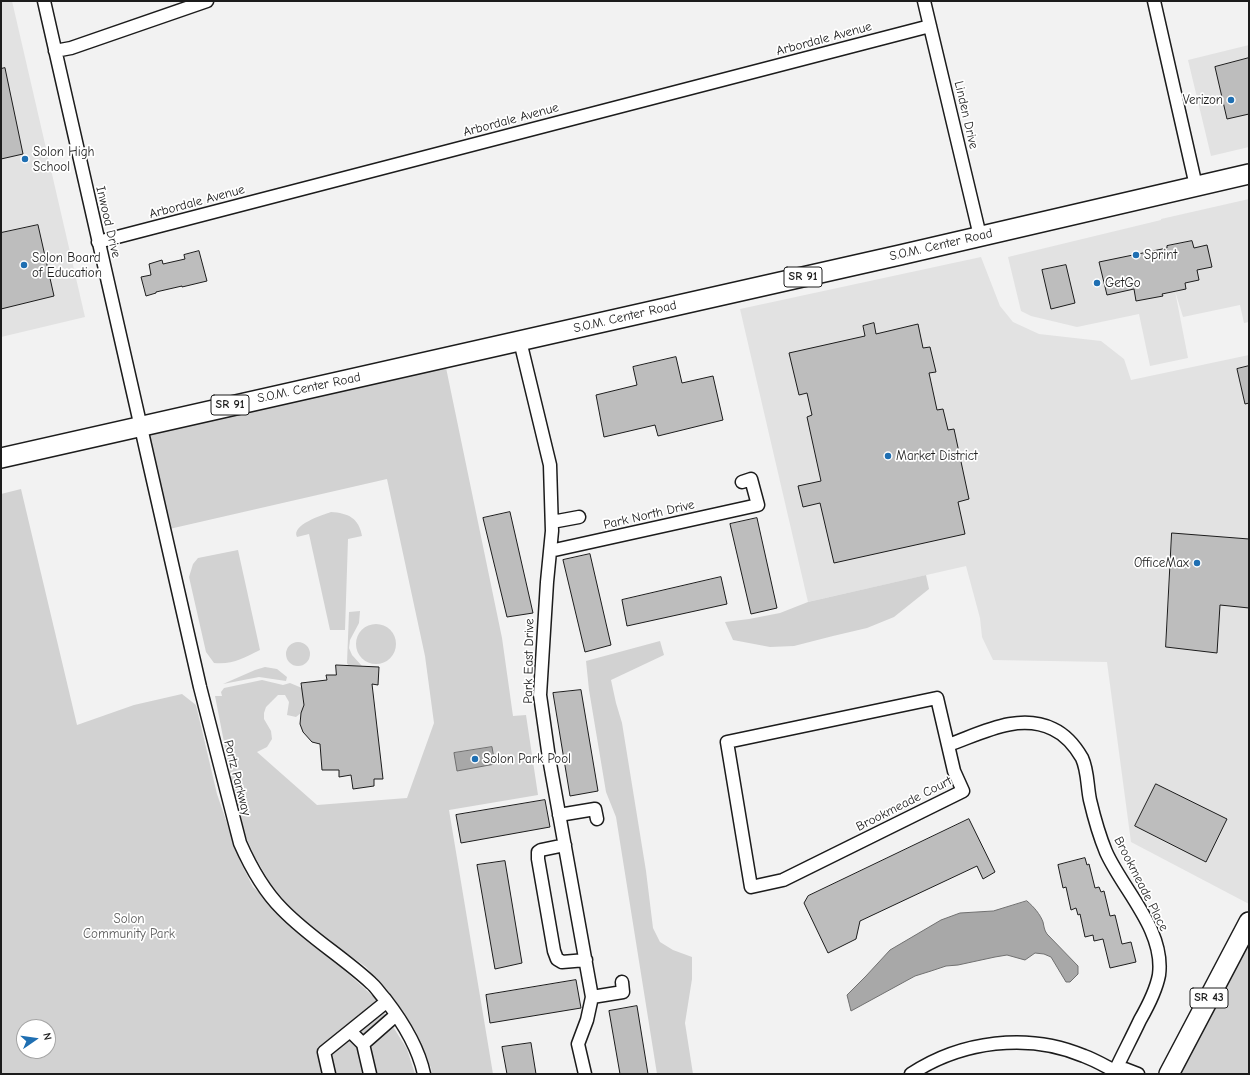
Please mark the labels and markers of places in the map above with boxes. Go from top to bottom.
place label: Verizon [1183,92,1223,108]
marker: Verizon [1226,95,1236,105]
place label: Solon High School [33,144,95,175]
marker: Solon High School [20,154,30,164]
place label: Sprint [1144,247,1177,263]
place label: Solon Board of Education [32,250,102,281]
marker: Sprint [1131,250,1141,260]
marker: Solon Board of Education [19,260,29,270]
place label: GetGo [1105,275,1141,291]
marker: GetGo [1092,278,1102,288]
place label: Market District [896,448,978,464]
marker: Market District [883,451,893,461]
place label: OfficeMax [1134,555,1189,571]
marker: OfficeMax [1192,558,1202,568]
place label: Solon Park Pool [483,751,571,767]
marker: Solon Park Pool [470,754,480,764]

